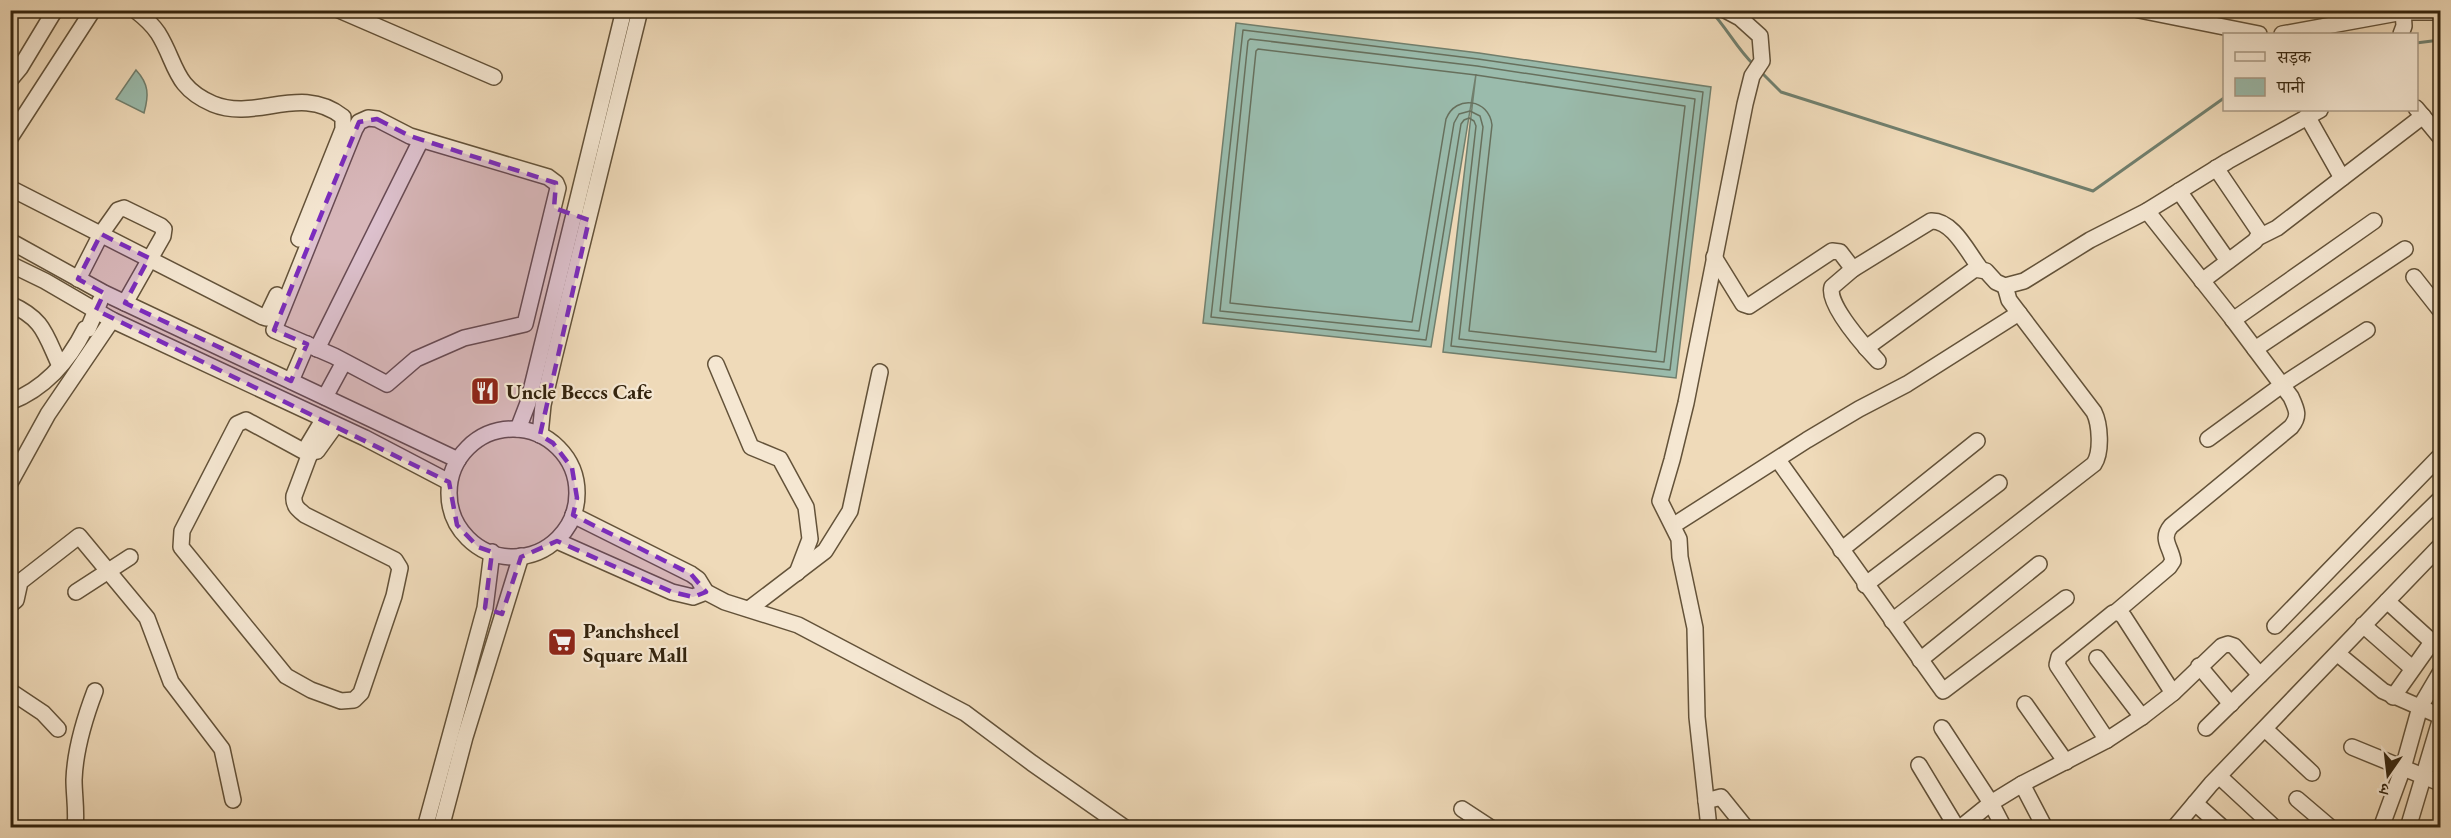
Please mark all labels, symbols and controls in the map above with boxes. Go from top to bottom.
legend [2223,33,2418,111]
text: सड़क [2276,45,2312,68]
text: पानी [2276,75,2306,98]
restaurant icon: Uncle Beccs Cafe [469,375,501,407]
place label: Uncle Beccs Cafe [506,378,653,405]
place label: Panchsheel Square Mall [583,617,688,668]
supermarket icon: Panchsheel Square Mall [546,626,578,658]
north arrow [2358,745,2418,805]
text: उ [2376,777,2392,800]

